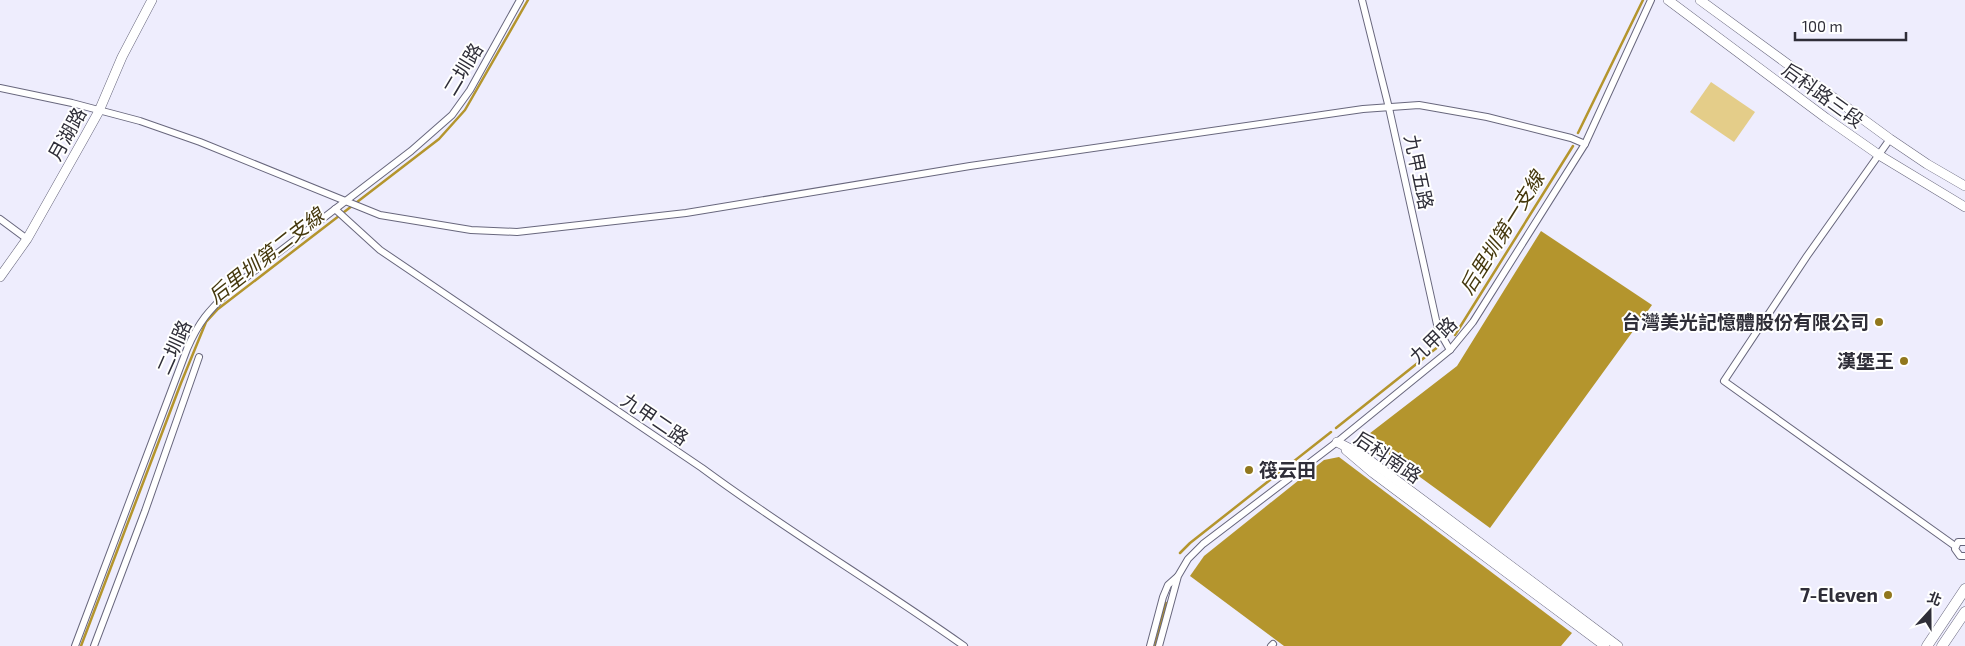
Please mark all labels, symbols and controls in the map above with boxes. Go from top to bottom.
scale bar [1795,10,1906,42]
text: 100 m [1802,17,1843,35]
street label: 二圳路 [438,38,487,99]
street label: 后科路三段 [1778,57,1868,132]
street label: 月湖路 [43,103,90,164]
street label: 九甲五路 [1400,132,1439,211]
water label: 后里圳第一支線 [1454,165,1549,298]
water label: 后里圳第二支線 [203,201,330,308]
place label: 台灣美光記憶體股份有限公司 [1622,310,1869,333]
street label: 九甲路 [1404,312,1461,368]
street label: 二圳路 [151,316,196,378]
marker: 台灣美光記憶體股份有限公司 [1873,316,1885,328]
place label: 漢堡王 [1837,349,1894,372]
marker: 漢堡王 [1898,355,1910,367]
street label: 九甲二路 [617,388,693,449]
street label: 后科南路 [1350,426,1426,487]
place label: 筏云田 [1259,458,1316,481]
marker: 筏云田 [1243,464,1255,476]
place label: 7-Eleven [1800,583,1878,606]
north arrow [1905,586,1955,636]
text: 北 [1925,588,1944,609]
marker: 7-Eleven [1882,589,1894,601]

